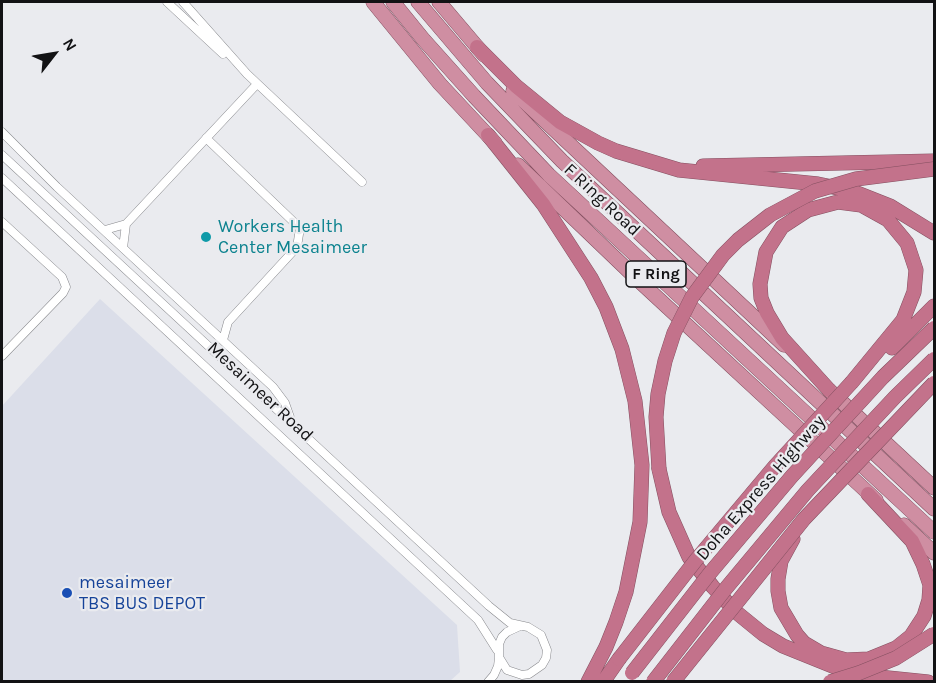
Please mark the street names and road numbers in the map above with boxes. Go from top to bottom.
street label: F Ring Road [559,159,645,241]
road number: F Ring [626,261,686,287]
street label: Mesaimeer Road [203,337,317,447]
street label: Doha Express Highway [692,411,830,565]

